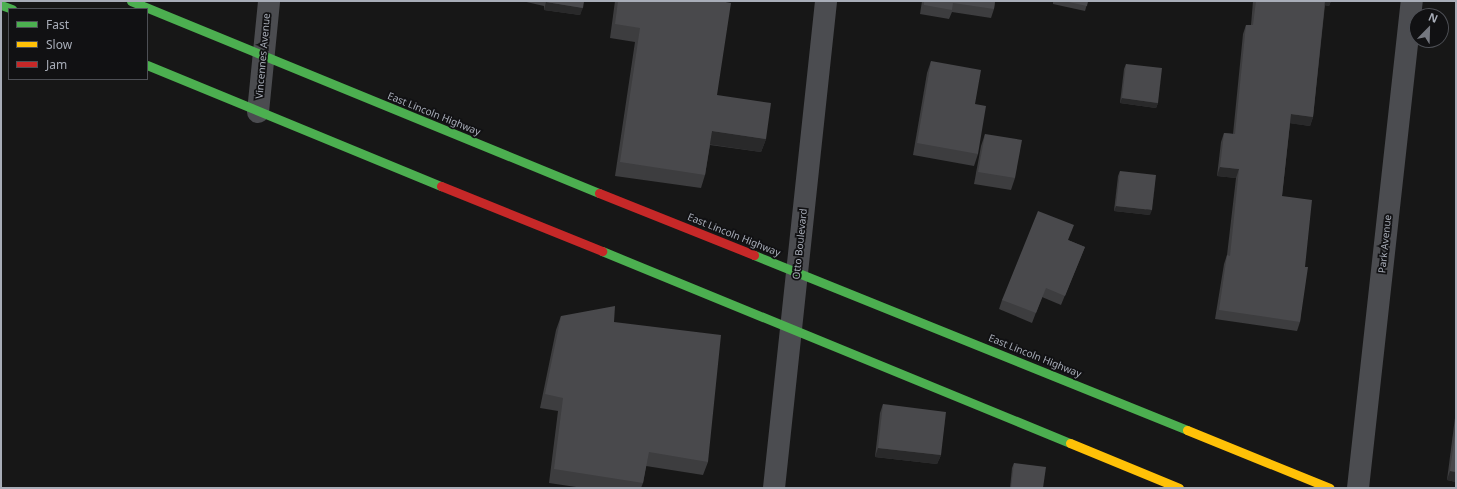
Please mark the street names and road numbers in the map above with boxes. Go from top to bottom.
street label: Vincennes Avenue [253,13,273,99]
street label: East Lincoln Highway [386,90,482,138]
street label: Otto Boulevard [790,208,810,280]
street label: East Lincoln Highway [686,211,782,259]
street label: Park Avenue [1376,214,1394,274]
street label: East Lincoln Highway [987,332,1083,380]

